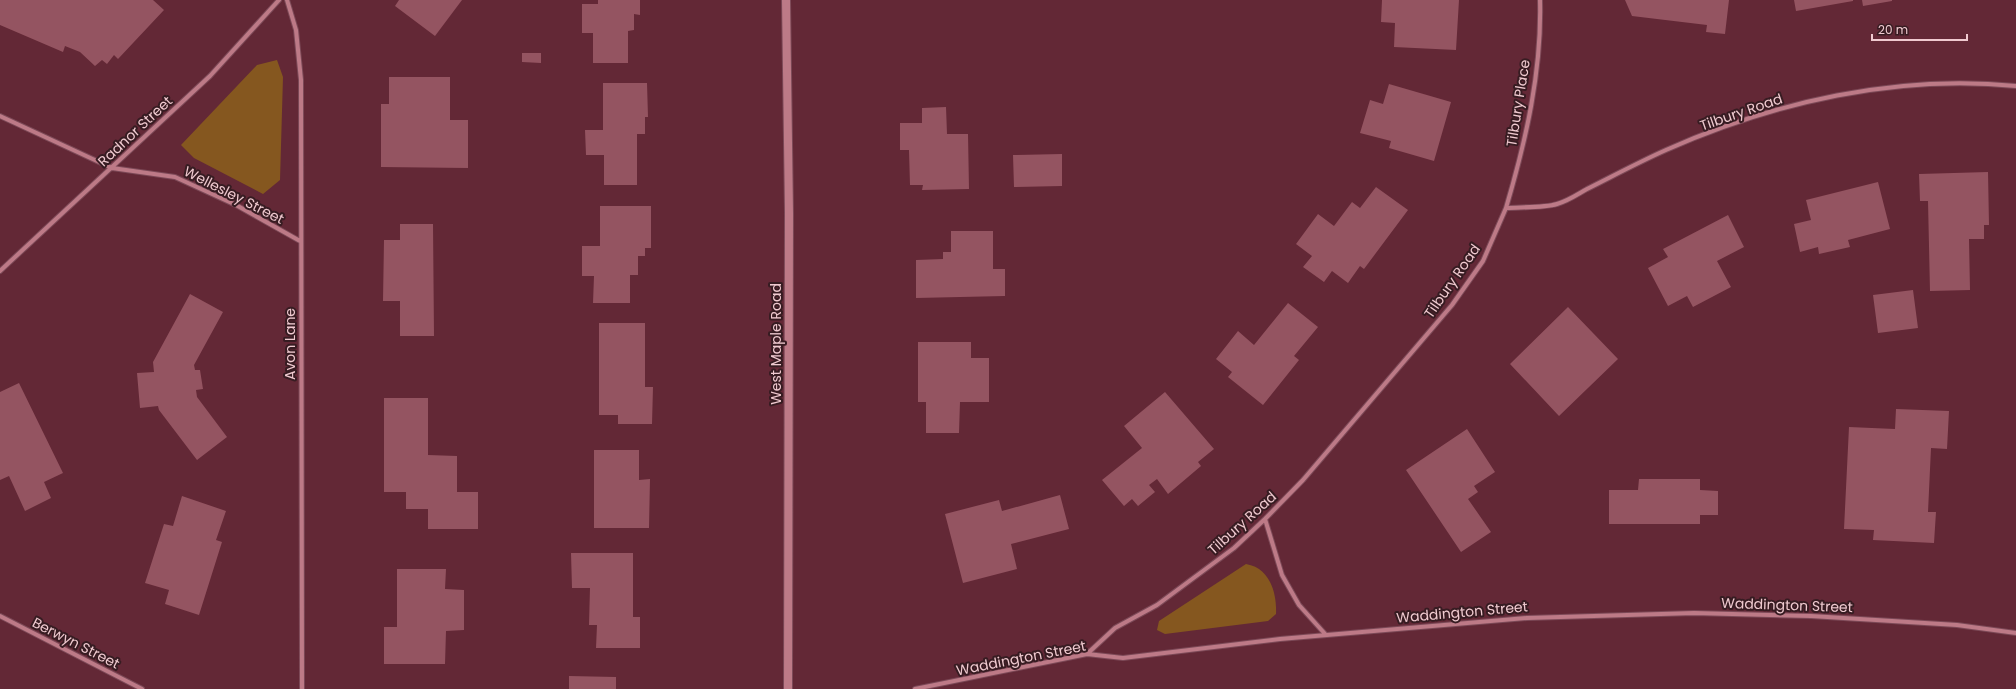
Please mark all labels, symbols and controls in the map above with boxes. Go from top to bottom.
scale bar [1872,16,1967,42]
text: 20 m [1878,21,1908,38]
street label: Tilbury Place [1501,58,1535,148]
street label: Tilbury Road [1697,89,1785,135]
street label: Radnor Street [93,91,177,171]
street label: Wellesley Street [180,161,288,229]
street label: Tilbury Road [1419,240,1485,322]
street label: West Maple Road [766,283,786,405]
street label: Avon Lane [280,308,300,380]
street label: Tilbury Road [1203,487,1281,559]
street label: Waddington Street [1721,593,1853,617]
street label: Waddington Street [1396,596,1528,628]
street label: Berwyn Street [29,612,123,674]
street label: Waddington Street [954,636,1088,680]

